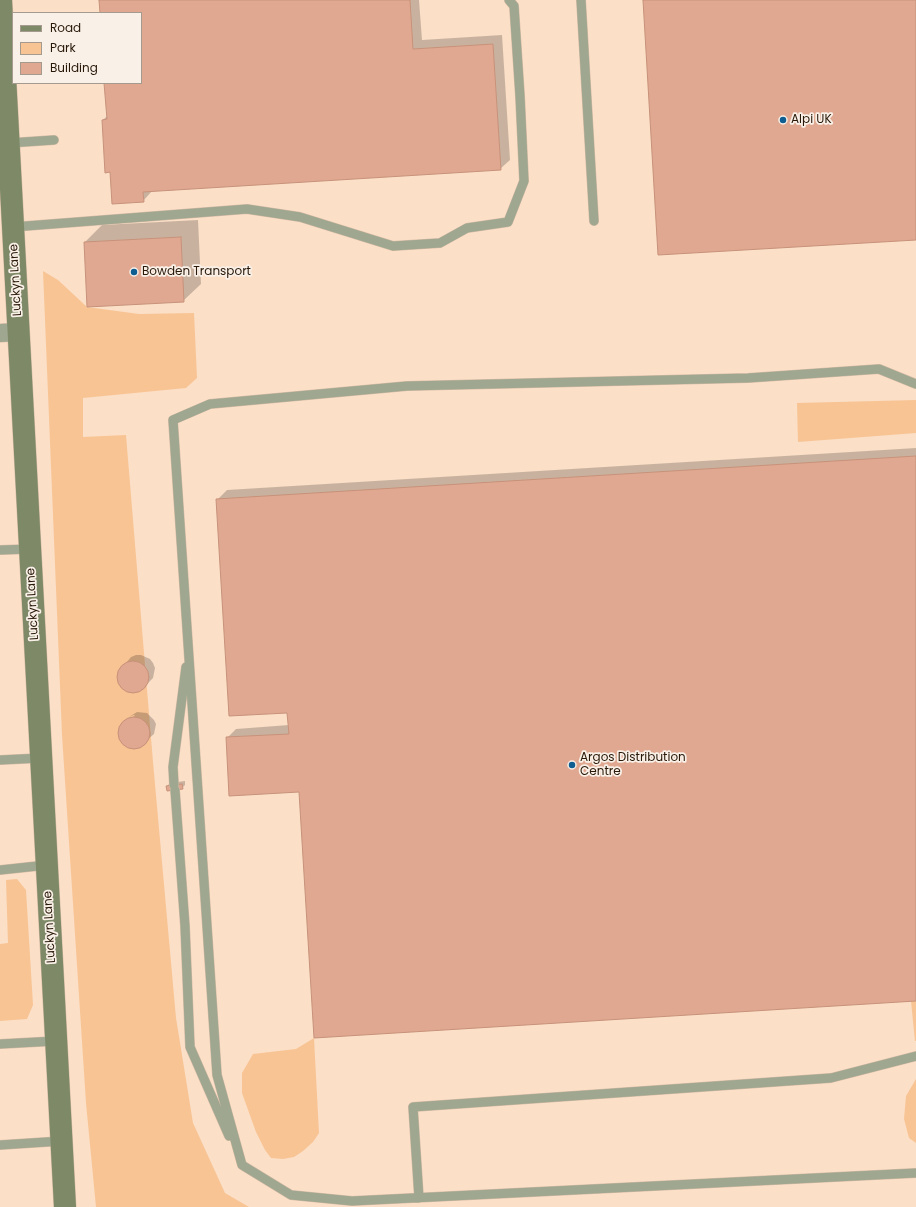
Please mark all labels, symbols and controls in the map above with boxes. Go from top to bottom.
legend [12,12,142,84]
text: Road [50,19,81,36]
text: Park [50,39,76,56]
text: Building [50,59,98,76]
place label: Alpi UK [791,113,832,127]
marker: Alpi UK [778,115,788,125]
street label: Luckyn Lane [7,243,25,317]
place label: Bowden Transport [142,265,251,279]
marker: Bowden Transport [129,267,139,277]
street label: Luckyn Lane [24,567,42,641]
place label: Argos Distribution Centre [580,751,686,779]
marker: Argos Distribution Centre [567,760,577,770]
street label: Luckyn Lane [41,890,59,964]

